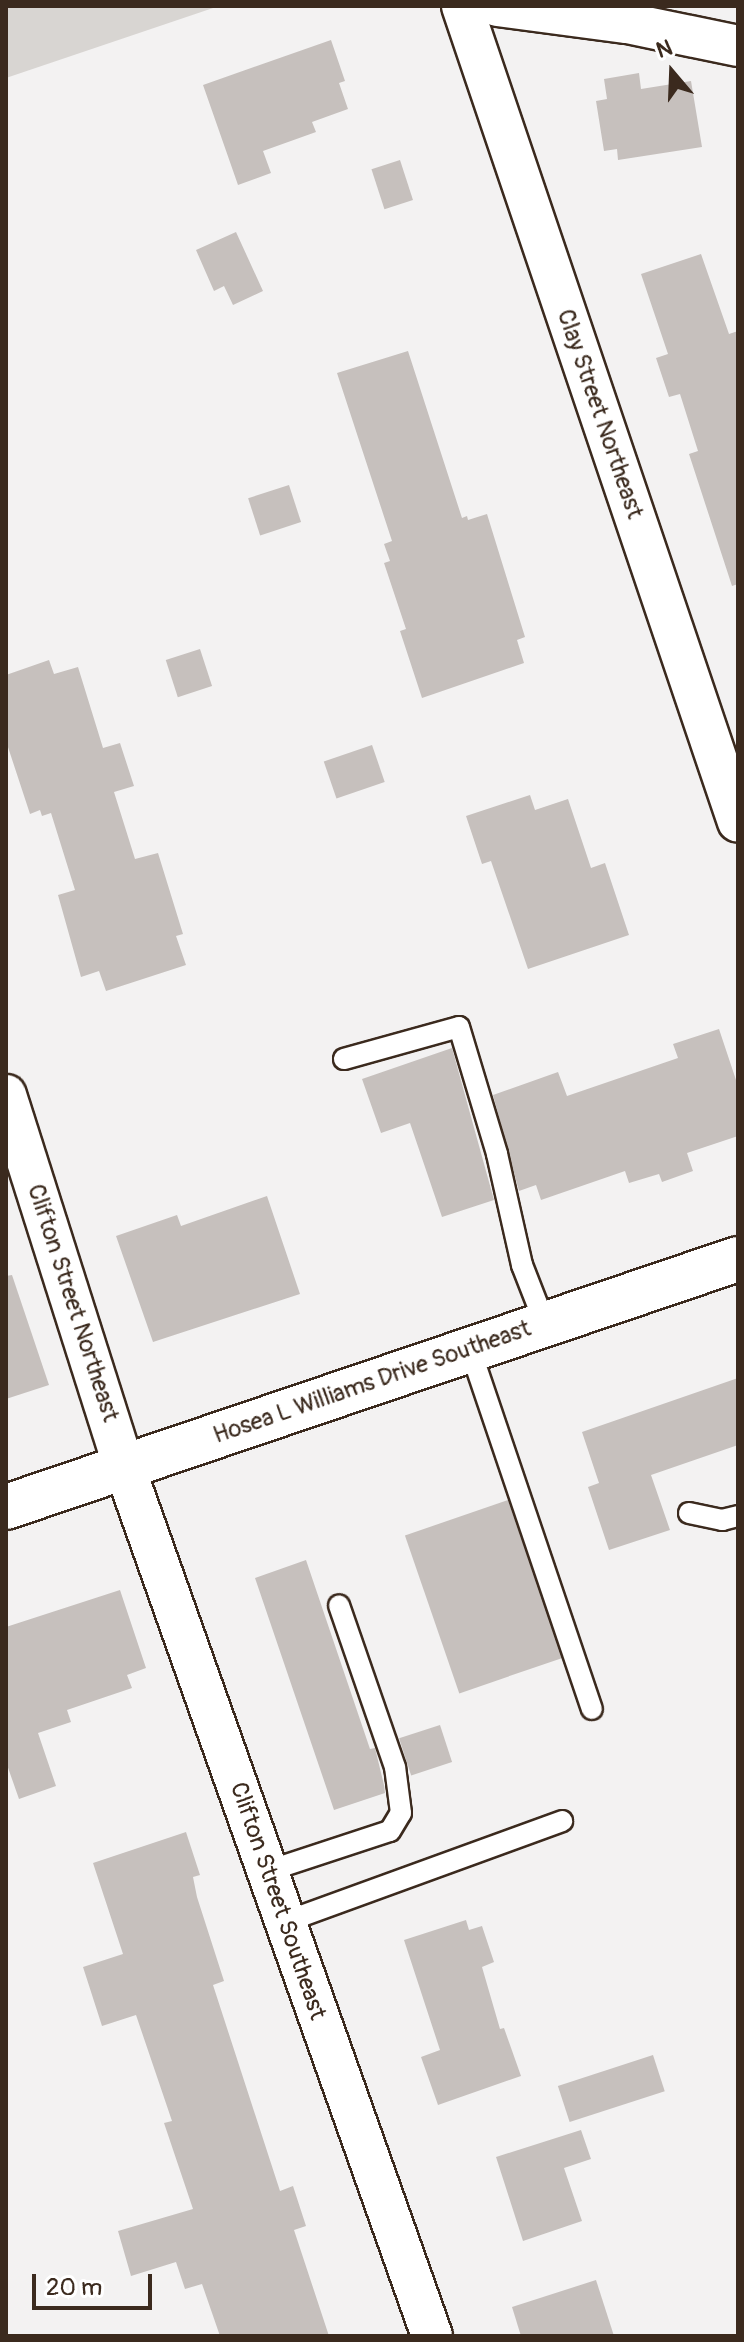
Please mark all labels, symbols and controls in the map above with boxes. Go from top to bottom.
north arrow [632,32,712,112]
text: N [653,34,676,65]
street label: Clay Street Northeast [551,306,649,522]
street label: Clifton Street Northeast [21,1181,125,1425]
street label: Hosea L Williams Drive Southeast [209,1314,535,1450]
street label: Clifton Street Southeast [224,1778,332,2024]
scale bar [36,2258,156,2308]
text: 20 m [46,2273,102,2302]

